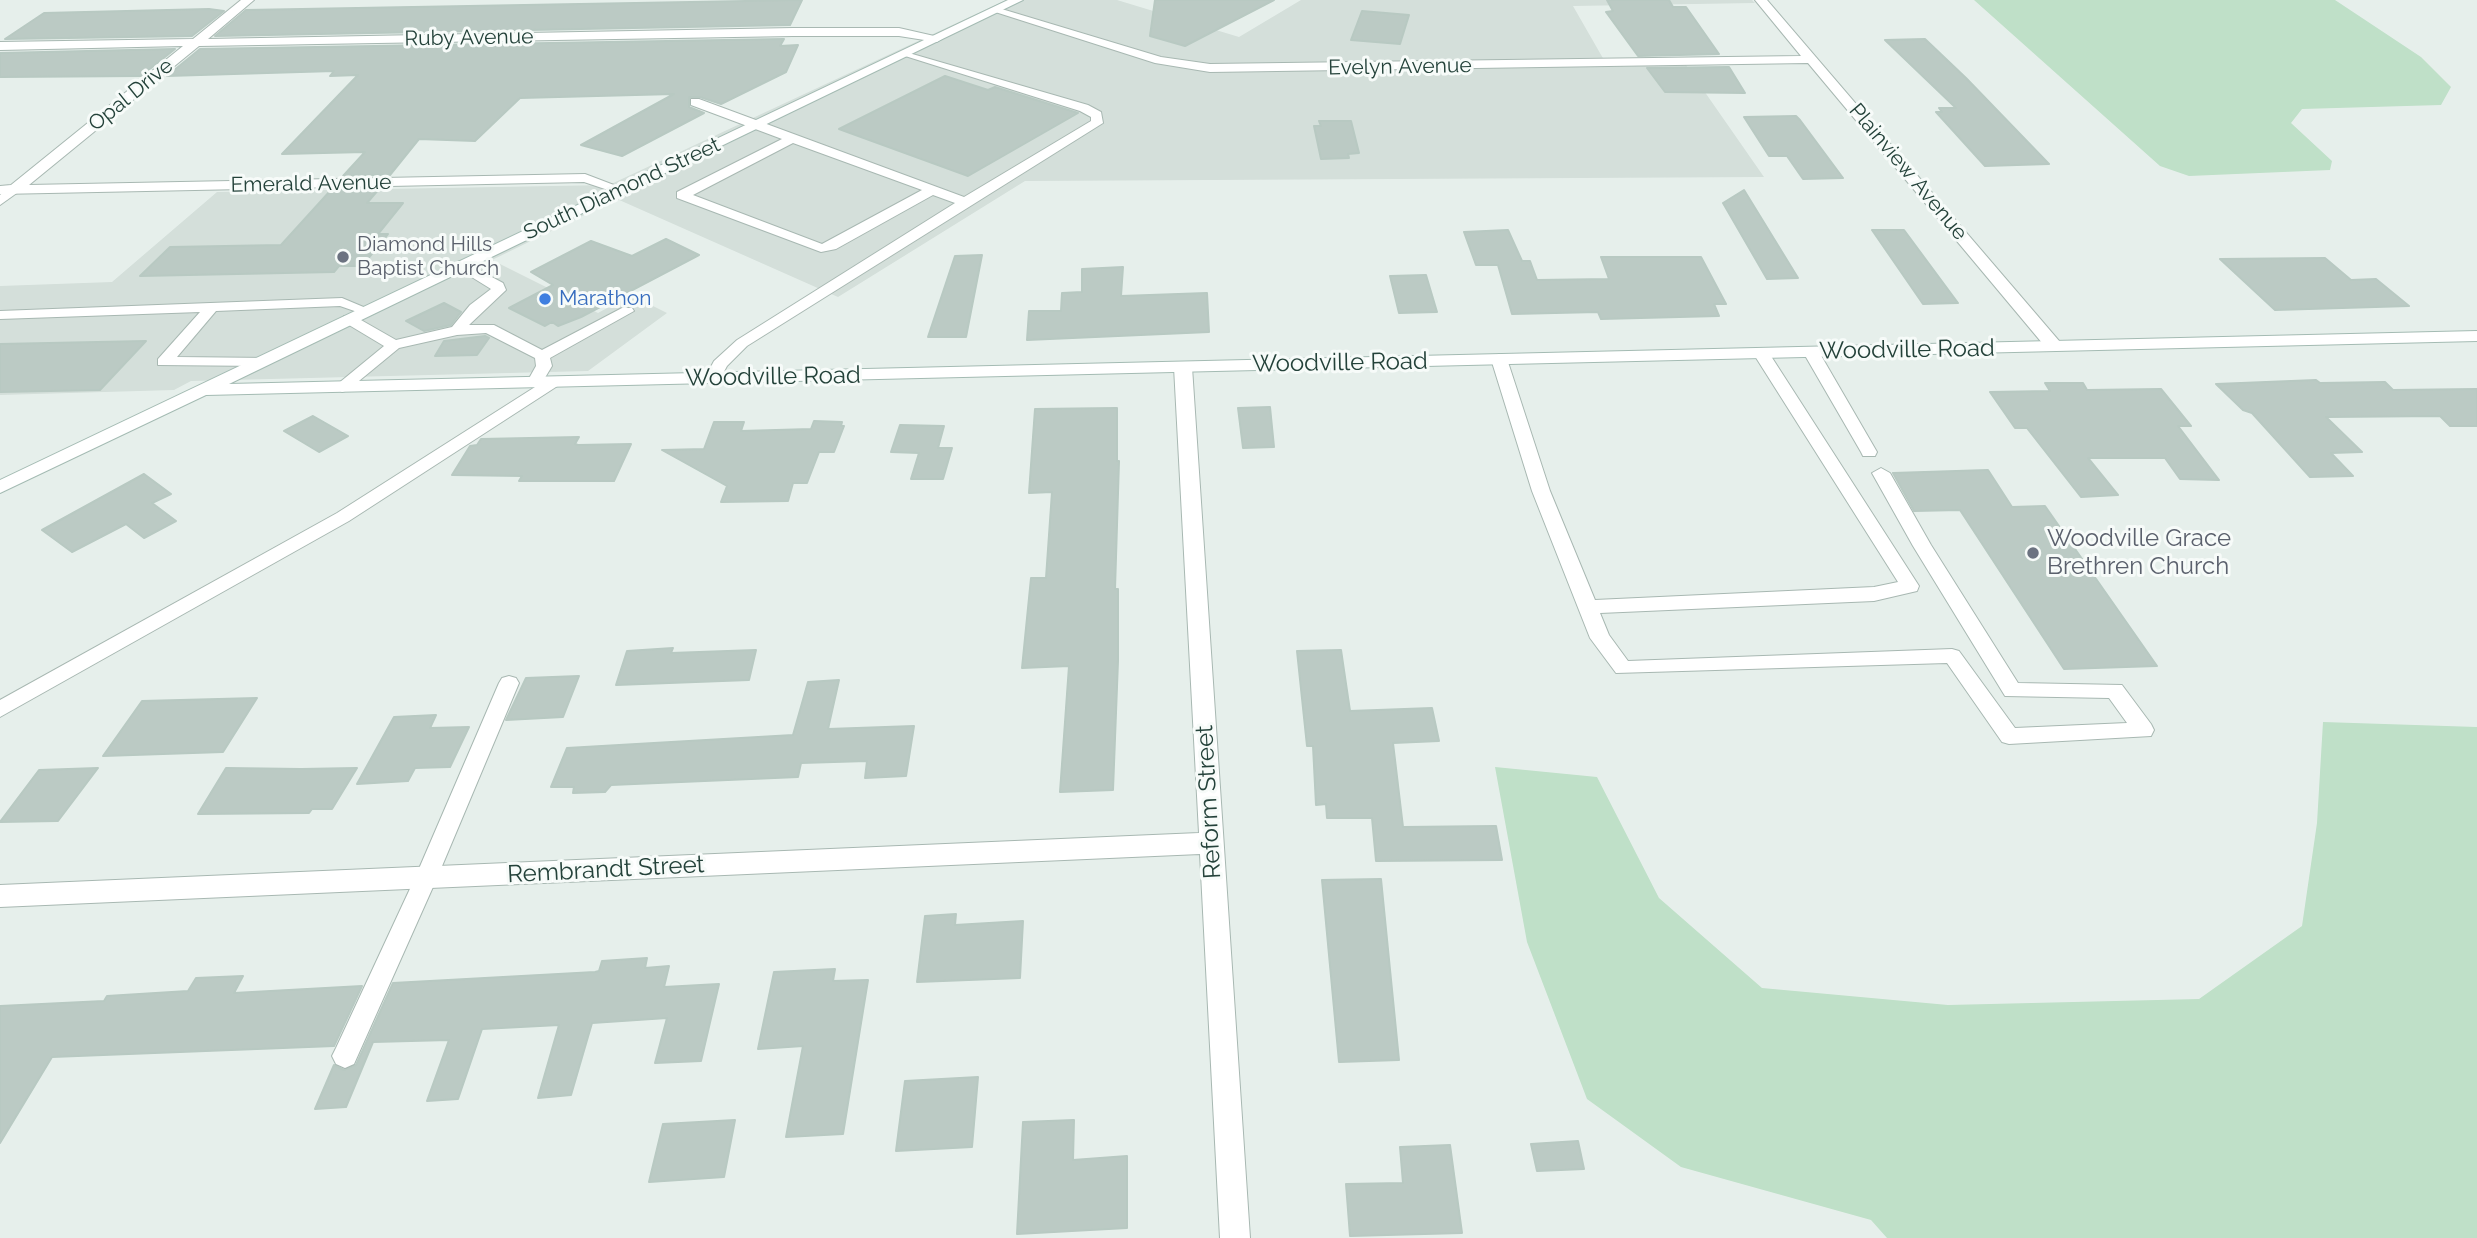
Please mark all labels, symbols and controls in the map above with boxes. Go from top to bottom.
street label: Ruby Avenue [404,24,534,52]
street label: Opal Drive [84,53,178,137]
street label: Evelyn Avenue [1328,53,1472,81]
street label: Plainview Avenue [1843,99,1973,245]
street label: South Diamond Street [520,132,724,246]
street label: Emerald Avenue [230,170,392,198]
place label: Diamond Hills Baptist Church [357,232,499,282]
marker: Diamond Hills Baptist Church [335,249,351,265]
place label: Marathon [559,286,651,312]
marker: Marathon [537,291,553,307]
street label: Woodville Road [1819,334,1995,366]
street label: Woodville Road [1252,347,1428,379]
street label: Woodville Road [685,361,861,393]
place label: Woodville Grace Brethren Church [2047,525,2231,581]
marker: Woodville Grace Brethren Church [2025,545,2041,561]
street label: Reform Street [1191,724,1227,880]
street label: Rembrandt Street [507,850,705,890]

